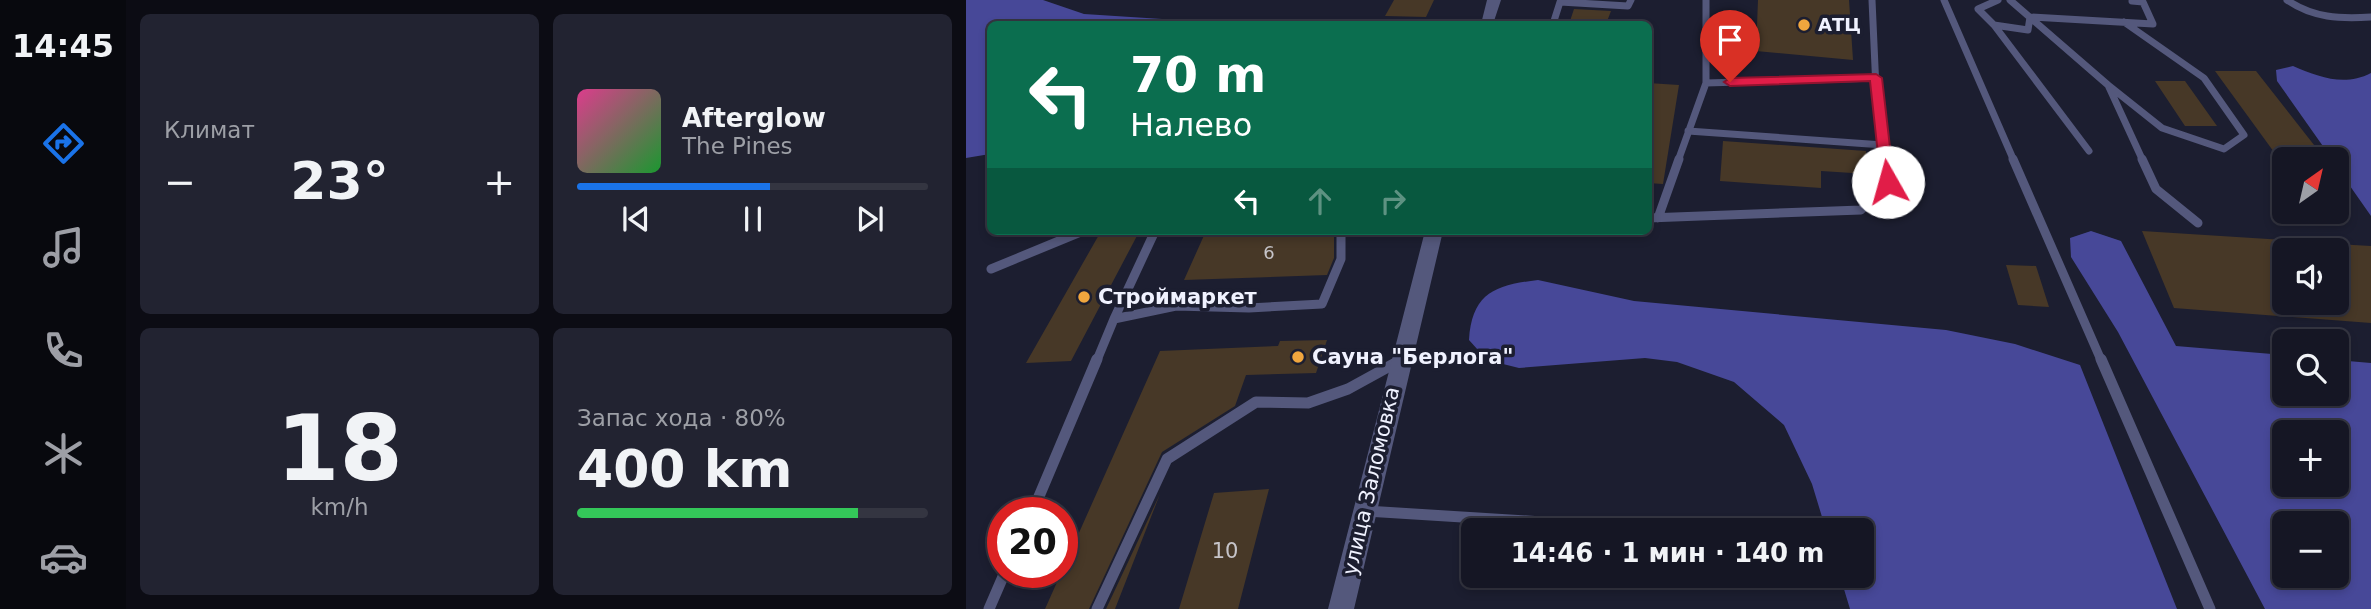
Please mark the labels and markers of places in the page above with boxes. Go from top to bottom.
pin [1700,10,1760,82]
place label: АТЦ [1818,14,1861,35]
marker: АТЦ [1796,17,1812,33]
place label: Строймаркет [1098,285,1258,309]
marker: Строймаркет [1076,289,1092,305]
place label: Сауна "Берлога" [1312,345,1513,369]
marker: Сауна "Берлога" [1290,349,1306,365]

